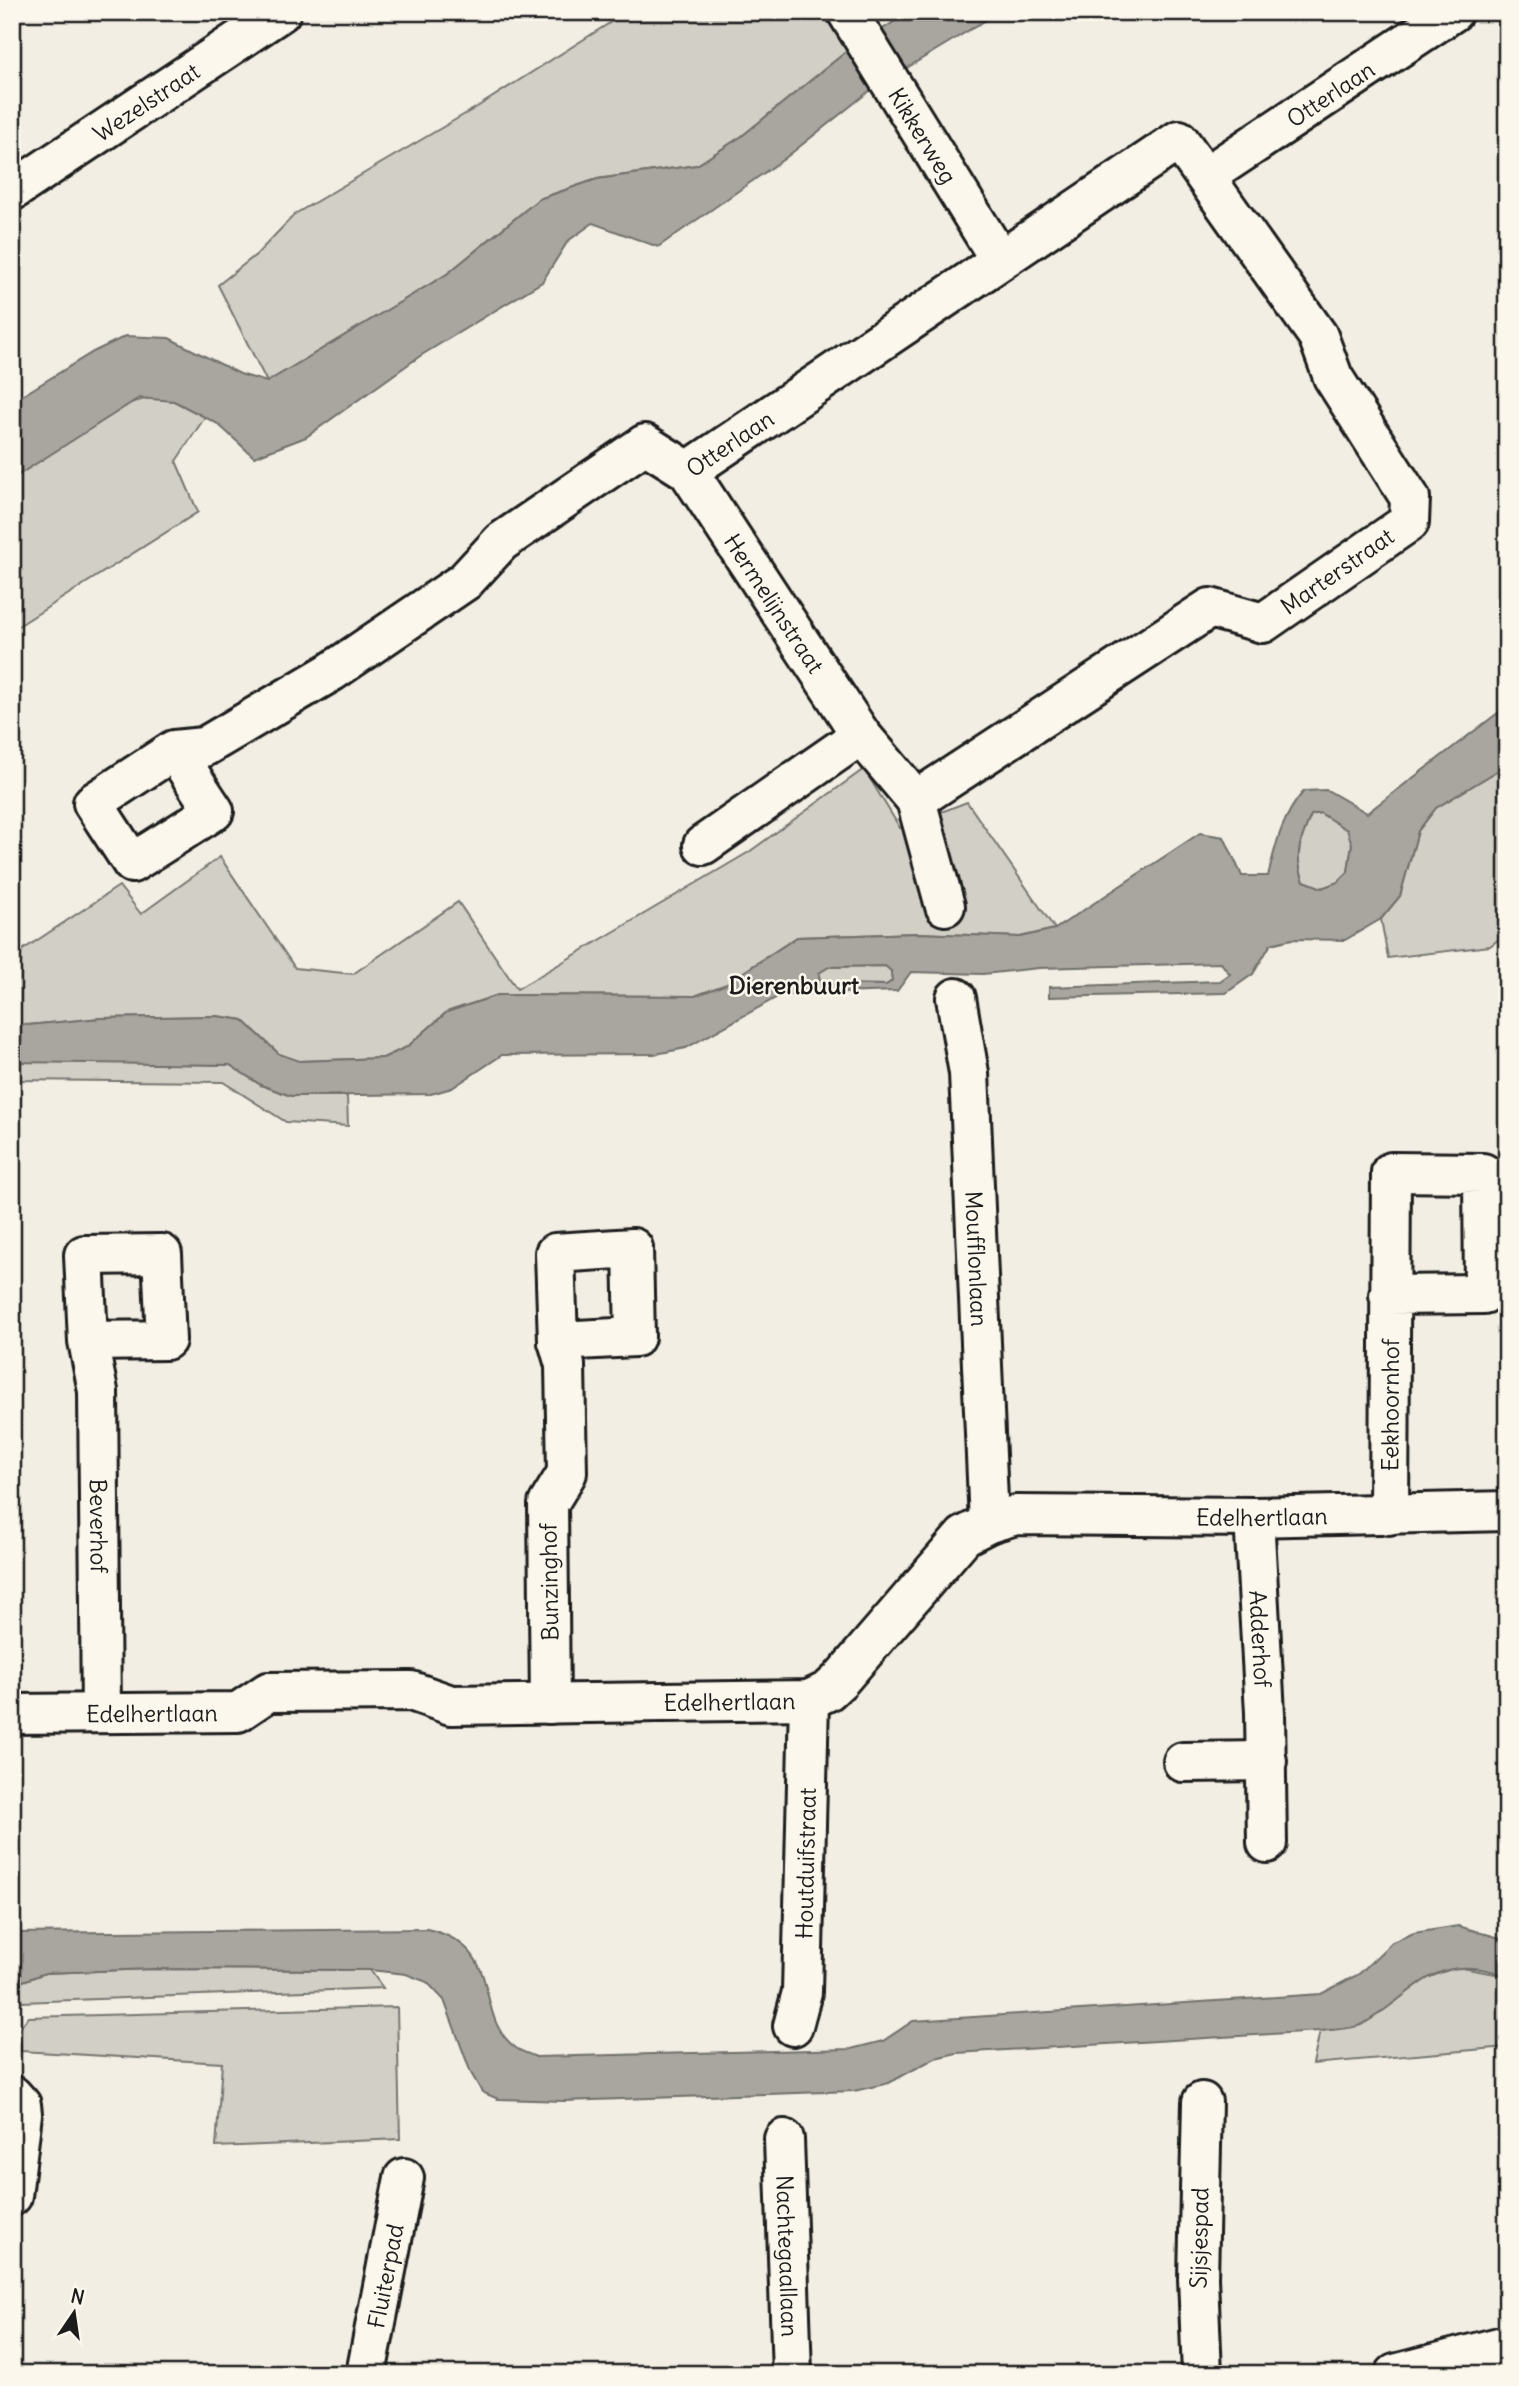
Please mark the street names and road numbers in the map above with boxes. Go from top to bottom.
street label: Otterlaan [1281,54,1380,133]
street label: Wezelstraat [87,56,205,148]
street label: Kikkerweg [882,82,964,189]
street label: Otterlaan [680,403,779,483]
street label: Marterstraat [1275,521,1399,621]
street label: Hermelijnstraat [718,528,831,679]
street label: Moufflonlaan [960,1190,995,1327]
street label: Eekhoornhof [1375,1338,1405,1471]
street label: Beverhof [84,1479,114,1573]
street label: Edelhertlaan [1196,1501,1328,1532]
street label: Bunzinghof [533,1522,565,1641]
street label: Adderhof [1244,1590,1278,1689]
street label: Edelhertlaan [663,1686,796,1717]
street label: Edelhertlaan [86,1698,218,1728]
street label: Houtduifstraat [789,1787,821,1939]
street label: Nachtegaallaan [771,2174,805,2338]
street label: Sijsjespad [1184,2187,1214,2289]
street label: Fluiterpad [361,2221,409,2331]

